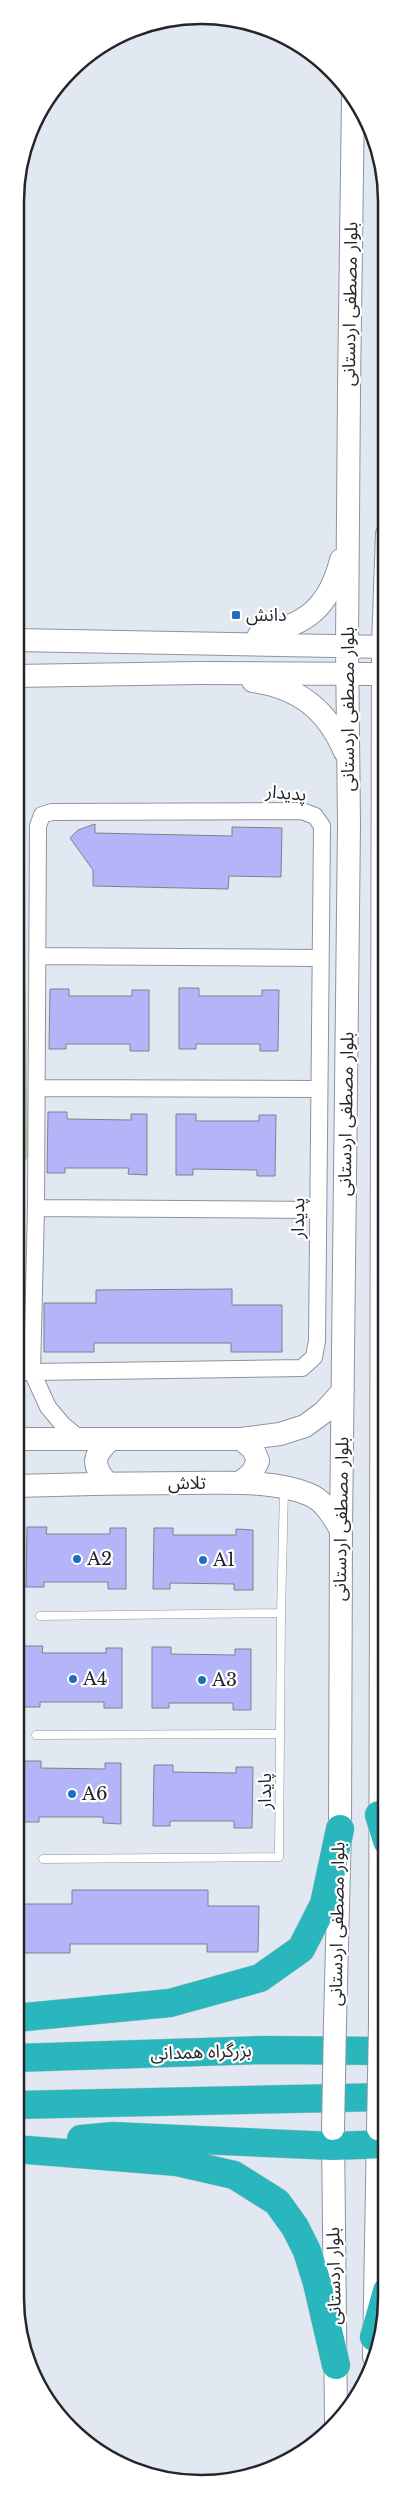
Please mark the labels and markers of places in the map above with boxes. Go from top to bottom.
place label: دانش [246,604,287,626]
marker: دانش [230,609,242,621]
place label: A2 [86,1548,112,1570]
place label: A1 [212,1549,235,1571]
marker: A2 [71,1553,83,1565]
marker: A1 [197,1554,209,1566]
place label: A4 [82,1668,107,1690]
place label: A3 [211,1669,237,1691]
marker: A4 [67,1673,79,1685]
marker: A3 [196,1674,208,1686]
place label: A6 [81,1783,107,1805]
marker: A6 [66,1788,78,1800]

